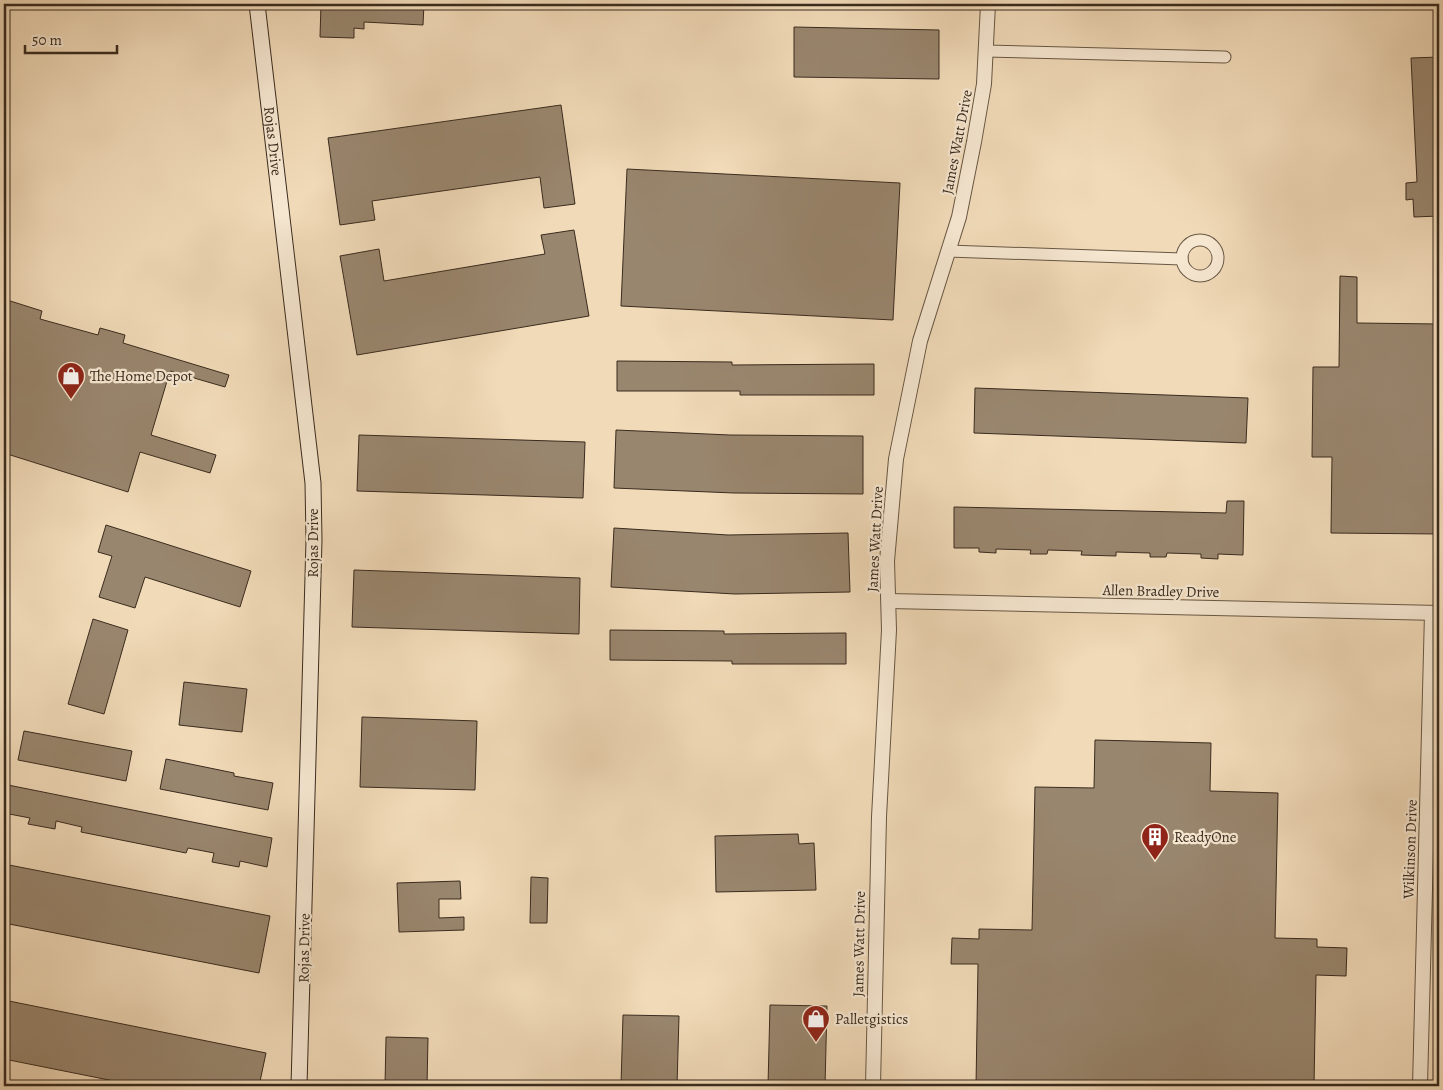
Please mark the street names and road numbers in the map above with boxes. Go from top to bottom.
street label: James Watt Drive [937,88,977,196]
street label: Rojas Drive [259,105,287,177]
street label: James Watt Drive [862,485,888,592]
street label: Rojas Drive [303,508,323,578]
street label: Allen Bradley Drive [1101,580,1220,602]
street label: Wilkinson Drive [1398,799,1422,900]
street label: James Watt Drive [848,891,870,997]
street label: Rojas Drive [293,913,315,983]

